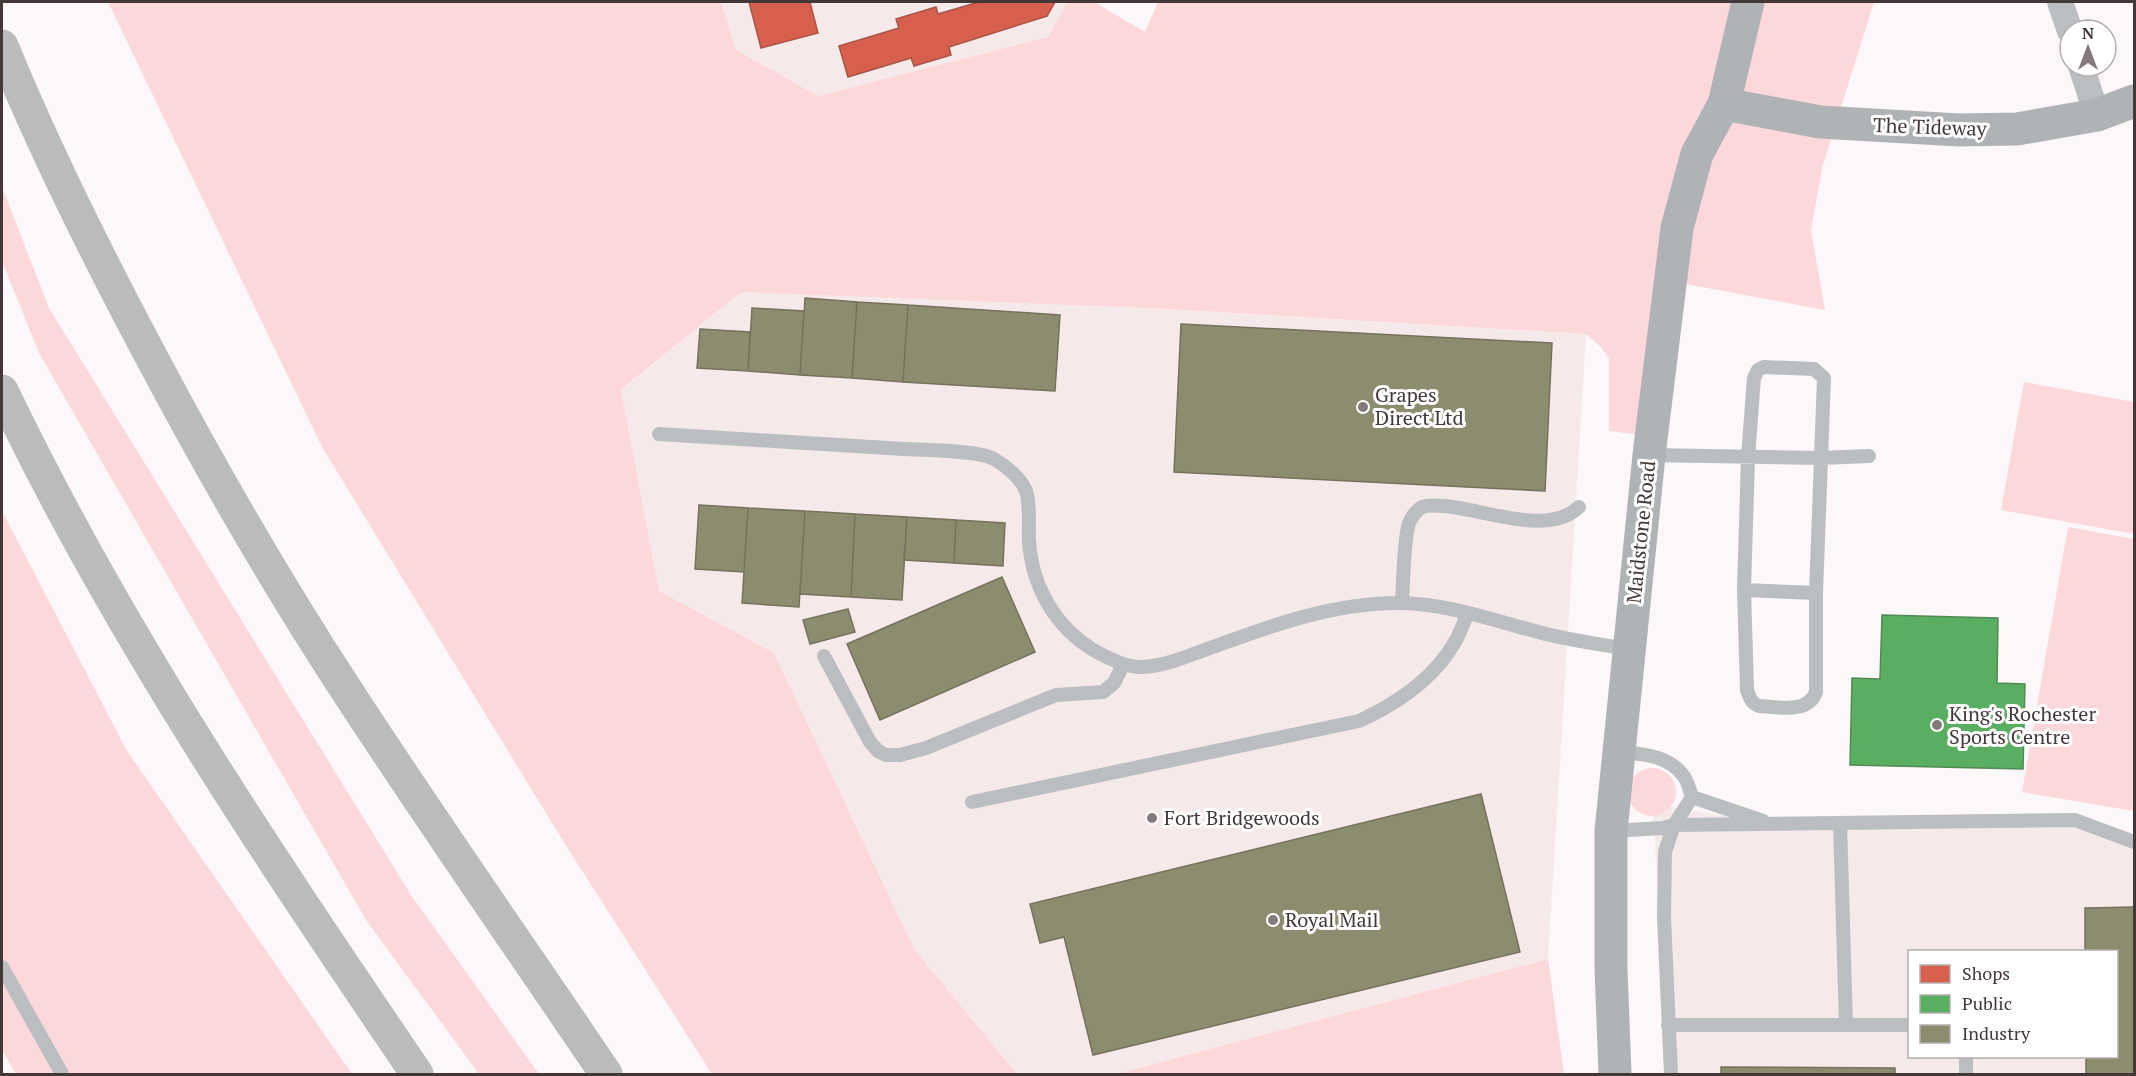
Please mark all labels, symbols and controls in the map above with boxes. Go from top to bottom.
north arrow [2058,18,2118,78]
text: N [2082,22,2094,44]
street label: The Tideway [1873,111,1988,142]
place label: Grapes Direct Ltd [1375,381,1464,431]
marker: Grapes Direct Ltd [1356,400,1370,414]
street label: Maidstone Road [1620,459,1661,605]
place label: King's Rochester Sports Centre [1949,700,2096,750]
marker: King's Rochester Sports Centre [1930,718,1944,732]
place label: Fort Bridgewoods [1164,804,1320,831]
marker: Fort Bridgewoods [1145,811,1159,825]
place label: Royal Mail [1285,906,1379,933]
marker: Royal Mail [1266,913,1280,927]
legend [1908,950,2118,1058]
text: Shops [1962,961,2010,985]
text: Public [1962,991,2012,1015]
text: Industry [1962,1021,2031,1045]

